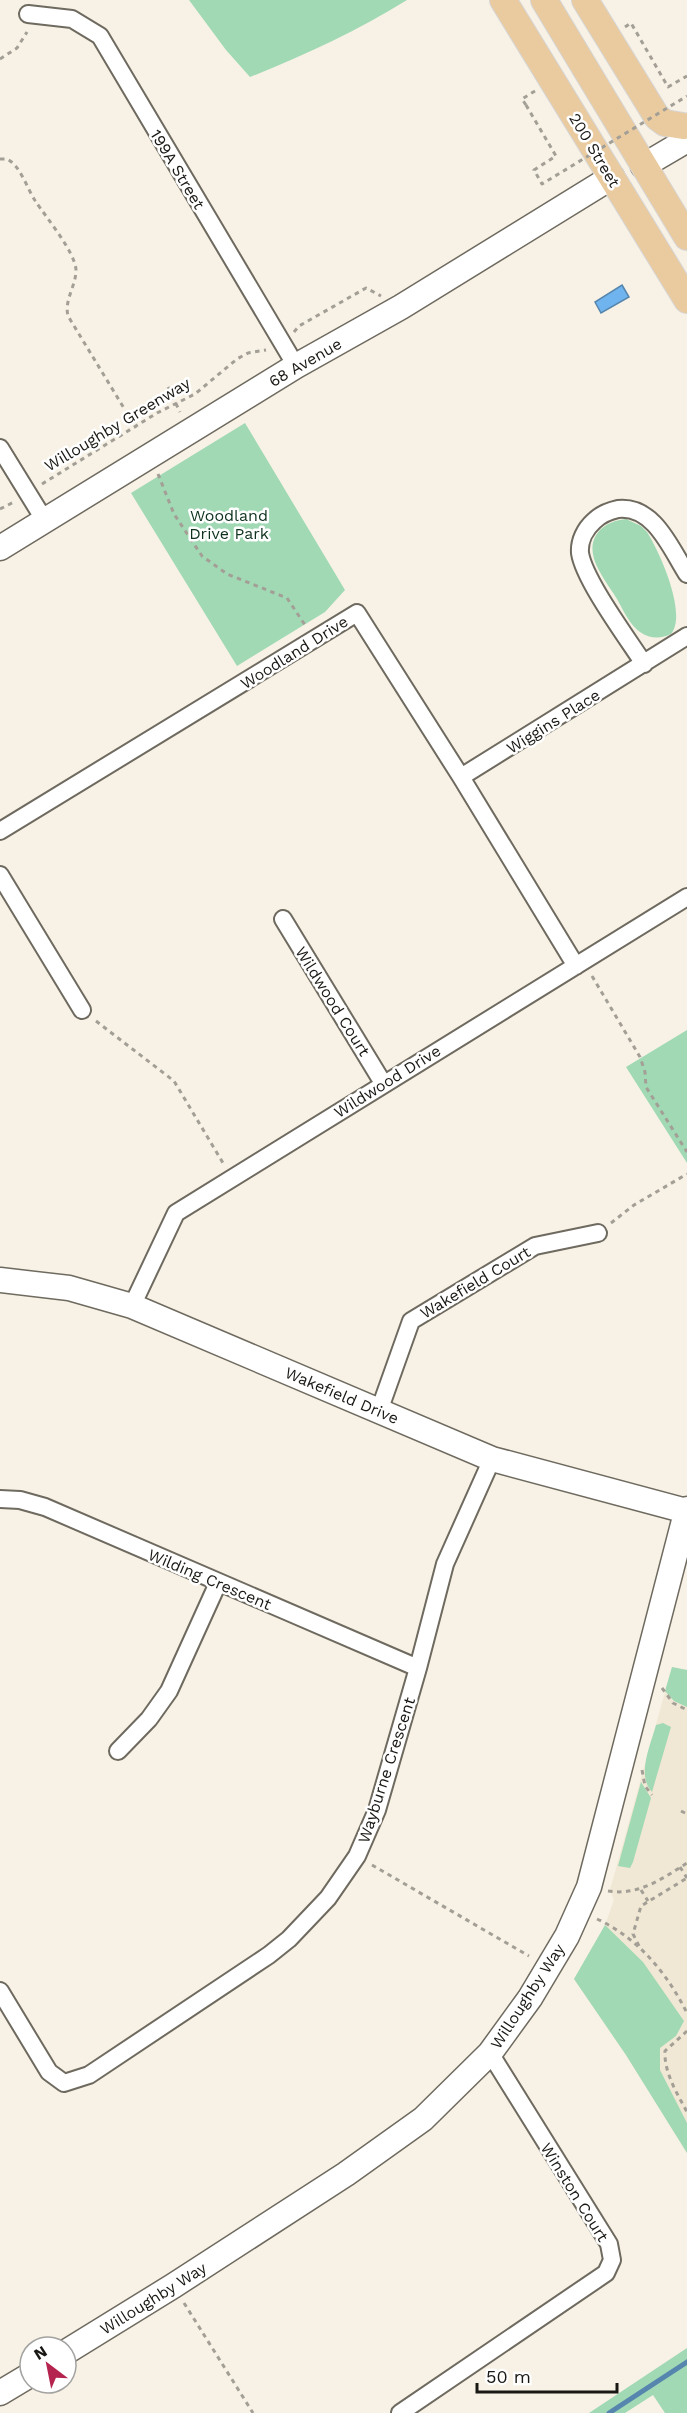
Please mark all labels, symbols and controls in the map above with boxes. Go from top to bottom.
street label: 200 Street [565,110,624,191]
street label: 199A Street [146,126,209,213]
street label: 68 Avenue [265,334,345,391]
street label: Willoughby Greenway [41,373,194,475]
park label: Woodland Drive Park [189,506,269,543]
street label: Woodland Drive [237,612,352,693]
street label: Wiggins Place [503,685,604,758]
street label: Wildwood Court [291,943,374,1060]
street label: Wildwood Drive [330,1041,444,1122]
street label: Wakefield Court [417,1242,534,1323]
street label: Wakefield Drive [282,1363,402,1428]
street label: Wilding Crescent [145,1545,275,1614]
street label: Wayburne Crescent [354,1695,419,1845]
street label: Willoughby Way [486,1939,569,2052]
street label: Winston Court [537,2139,613,2245]
street label: Willoughby Way [97,2258,210,2339]
north arrow [18,2335,78,2395]
text: N [30,2342,50,2364]
scale bar [477,2356,616,2394]
text: 50 m [486,2366,531,2387]

